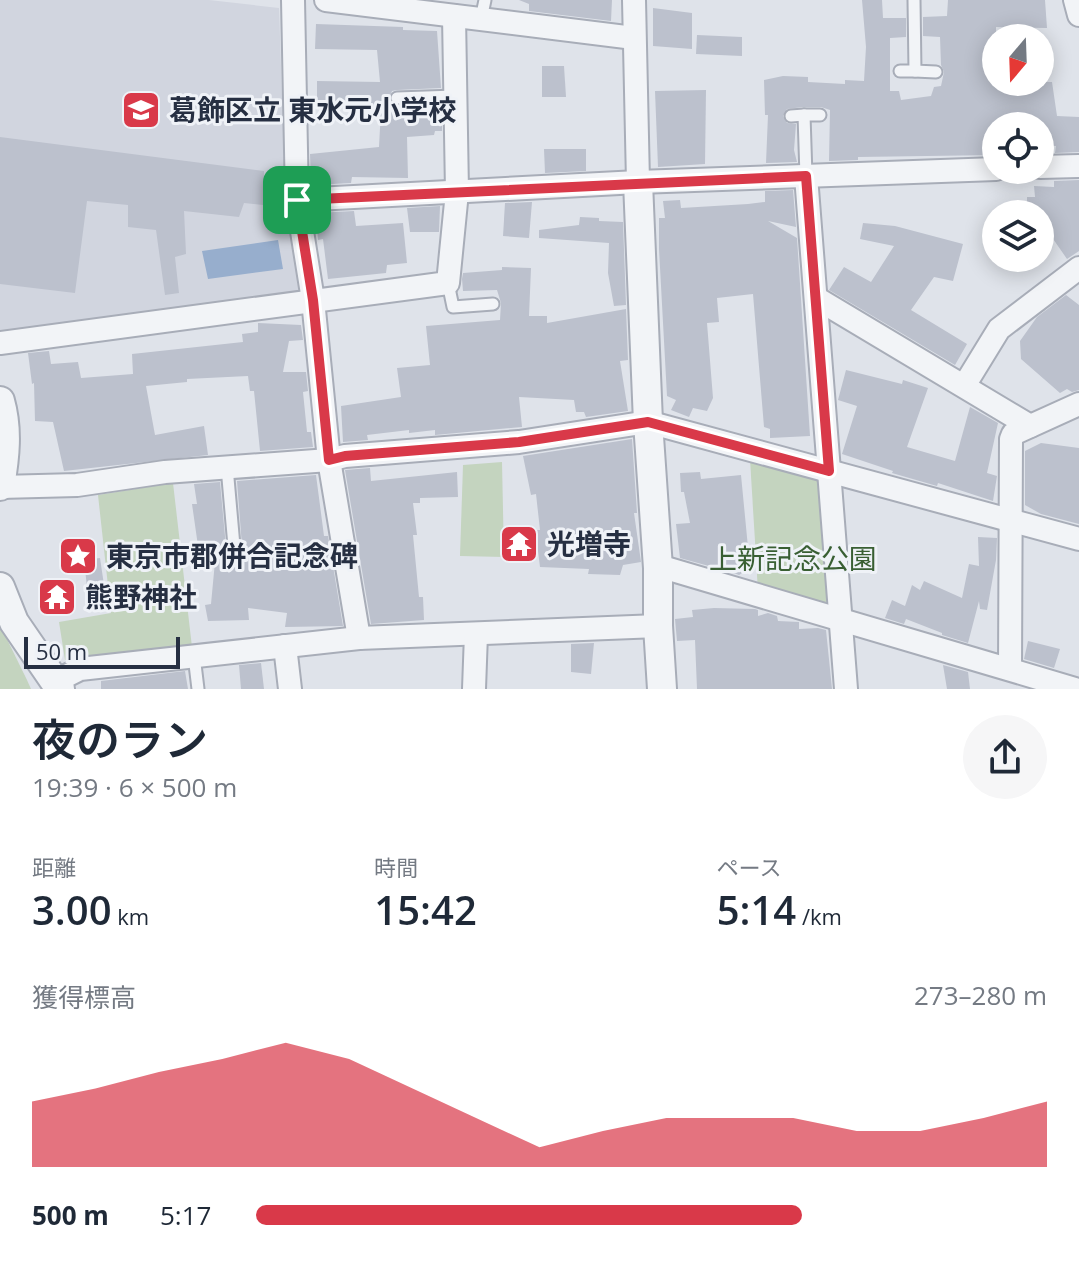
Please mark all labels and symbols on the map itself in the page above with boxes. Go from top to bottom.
north arrow [982,24,1054,96]
school or university icon: 葛飾区立 東水元小学校 [120,89,162,131]
place label: 葛飾区立 東水元小学校 [169,90,456,128]
pin [263,166,331,234]
temple icon: 光増寺 [498,523,540,565]
place label: 光増寺 [547,524,631,562]
place icon: 東京市郡併合記念碑 [57,535,99,577]
place label: 東京市郡併合記念碑 [106,536,358,574]
park label: 上新記念公園 [709,539,877,577]
temple icon: 熊野神社 [36,576,78,618]
place label: 熊野神社 [85,577,197,615]
scale bar [24,633,180,669]

